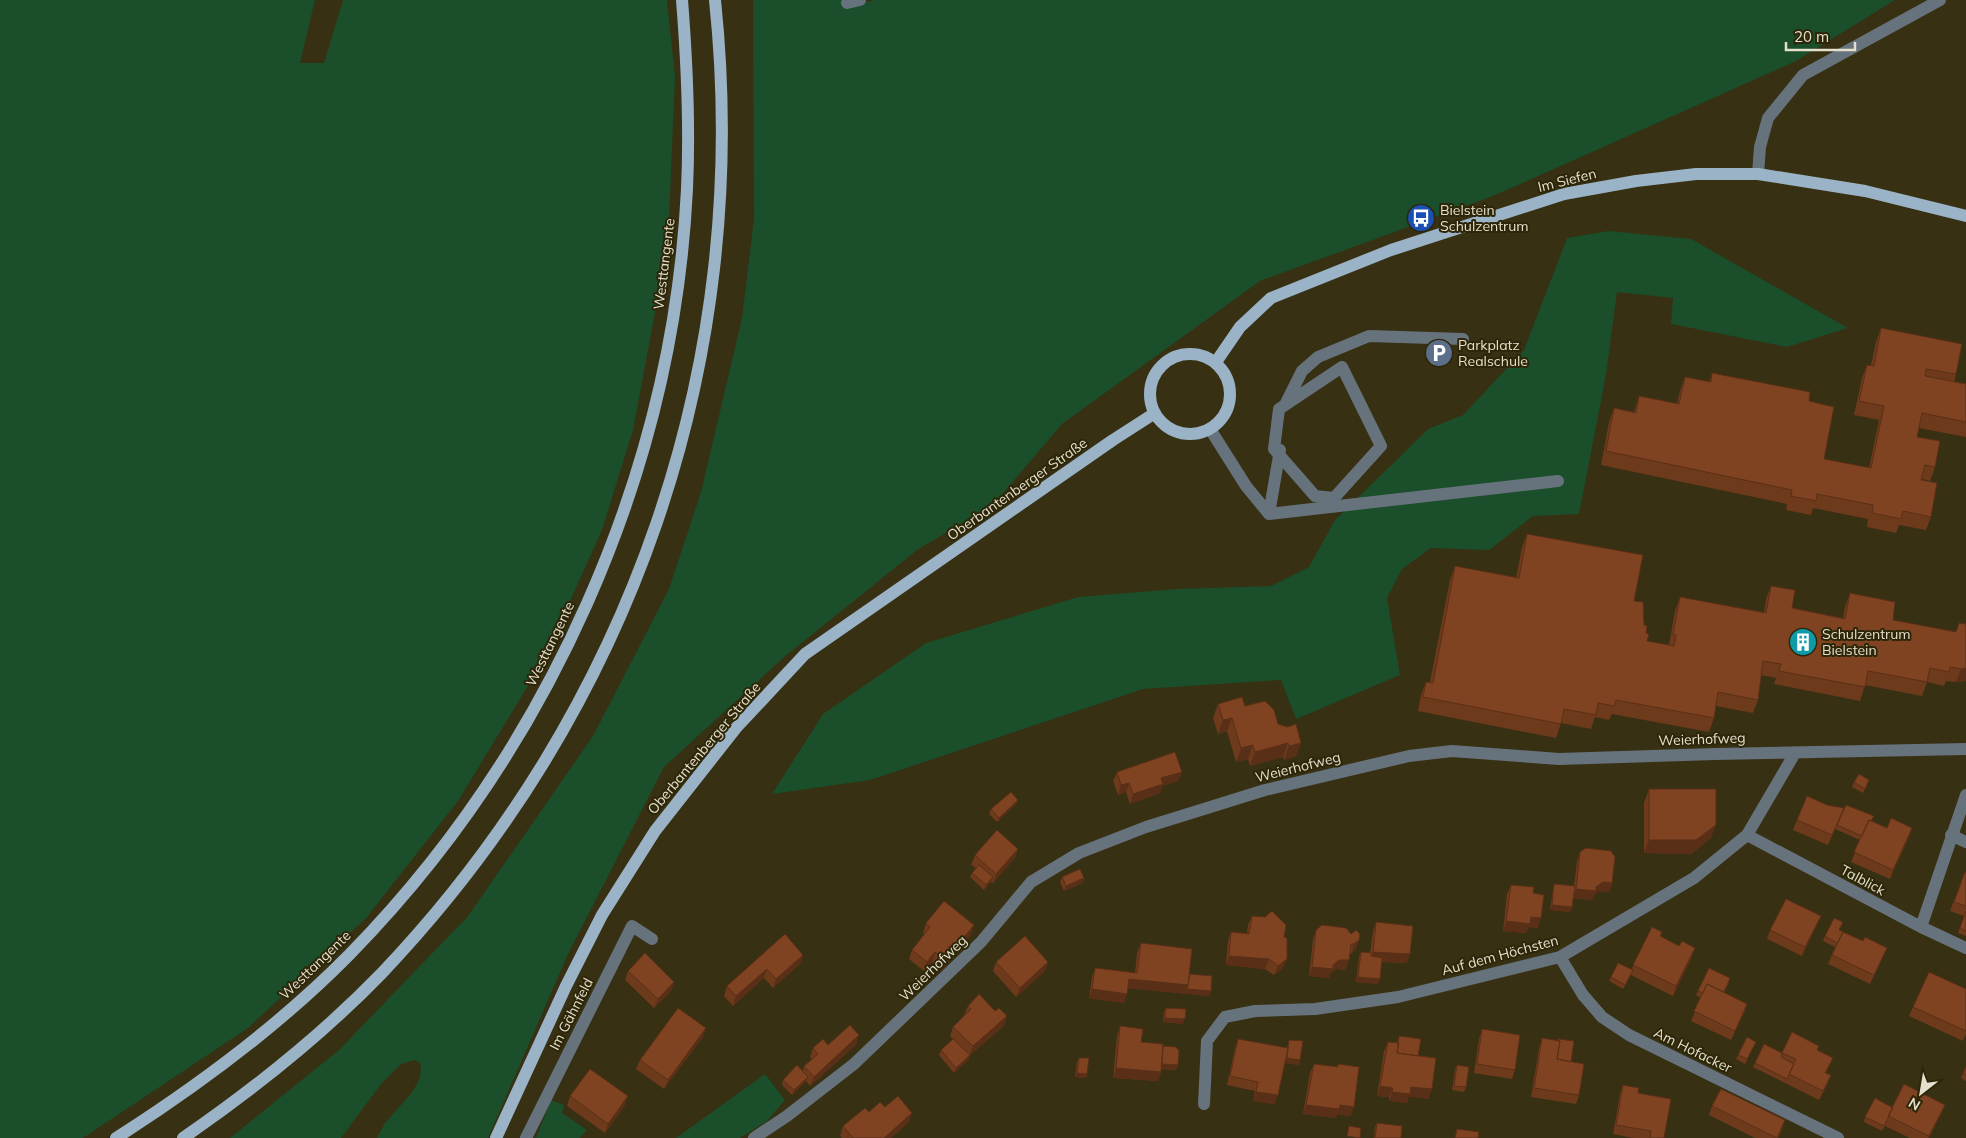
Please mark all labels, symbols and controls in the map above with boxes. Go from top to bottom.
scale bar [1786,20,1855,52]
text: 20 m [1794,27,1829,46]
street label: Im Siefen [1536,164,1598,196]
place label: Bielstein Schulzentrum [1440,201,1529,235]
bus stop icon: Bielstein Schulzentrum [1406,203,1436,233]
street label: Westtangente [649,217,679,311]
place label: Parkplatz Realschule [1458,336,1528,370]
parking icon: Parkplatz Realschule [1424,338,1454,368]
street label: Oberbantenberger Straße [943,434,1091,544]
street label: Westtangente [522,599,578,689]
place label: Schulzentrum Bielstein [1822,625,1911,659]
building icon: Schulzentrum Bielstein [1788,627,1818,657]
street label: Oberbantenberger Straße [643,678,765,818]
street label: Weierhofweg [1658,728,1746,750]
street label: Weierhofweg [1253,748,1343,786]
street label: Talblick [1837,861,1889,900]
street label: Westtangente [276,927,354,1003]
street label: Weierhofweg [895,931,971,1005]
street label: Auf dem Höchsten [1440,931,1560,979]
street label: Im Gähnfeld [545,975,597,1053]
street label: Am Hofacker [1651,1023,1736,1077]
north arrow [1896,1068,1946,1118]
text: N [1905,1094,1923,1115]

